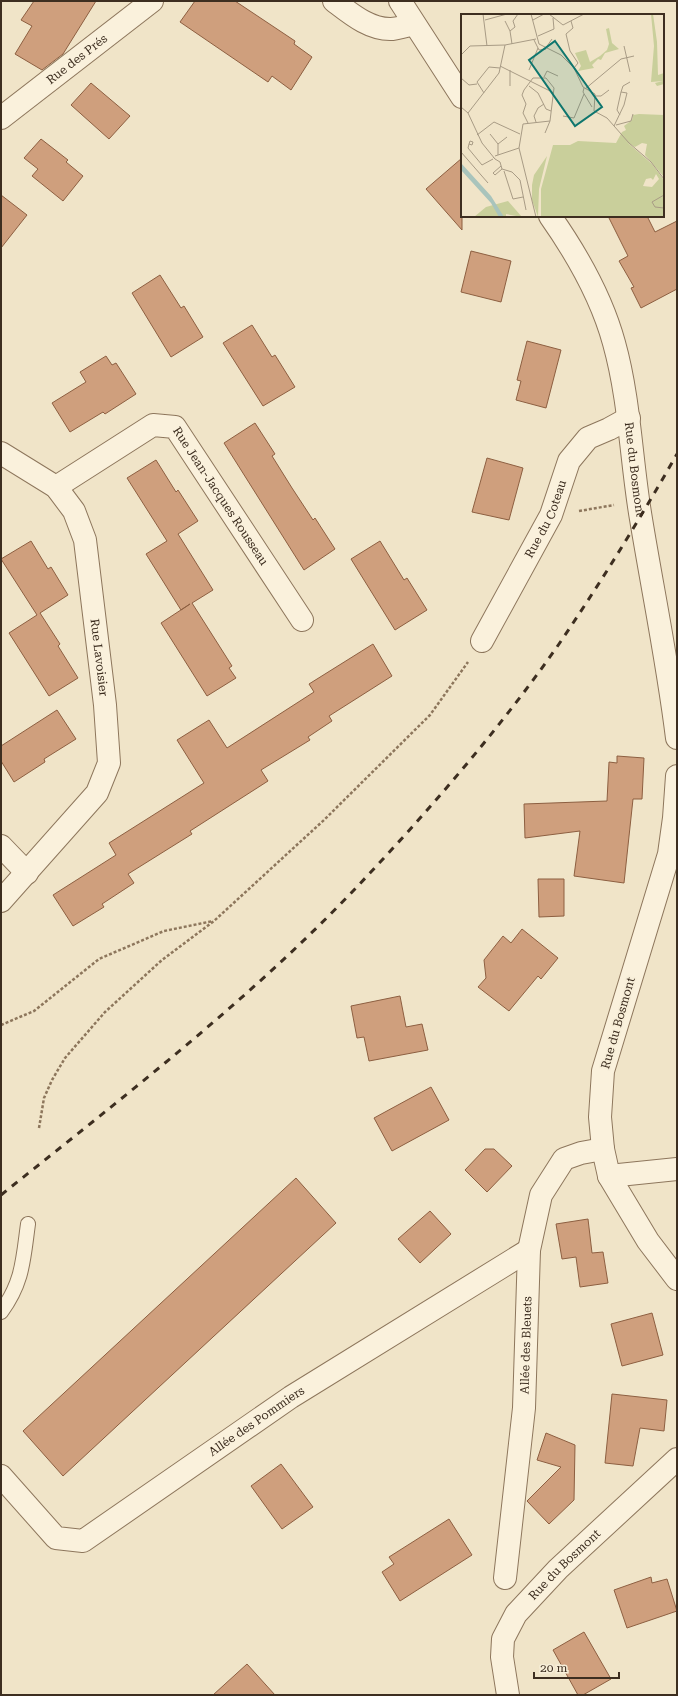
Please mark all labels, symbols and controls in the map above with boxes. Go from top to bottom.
inset map [461,14,664,217]
street label: Rue des Prés [44,31,110,87]
street label: Rue du Bosmont [622,421,648,518]
street label: Rue Jean-Jacques Rousseau [170,424,271,568]
street label: Rue du Coteau [522,478,569,560]
street label: Rue Lavoisier [88,618,111,697]
street label: Rue du Bosmont [598,975,638,1071]
street label: Allée des Bleuets [517,1296,535,1394]
street label: Allée des Pommiers [206,1383,307,1459]
street label: Rue du Bosmont [526,1526,604,1603]
scale bar [534,1654,619,1680]
text: 20 m [540,1661,567,1675]

